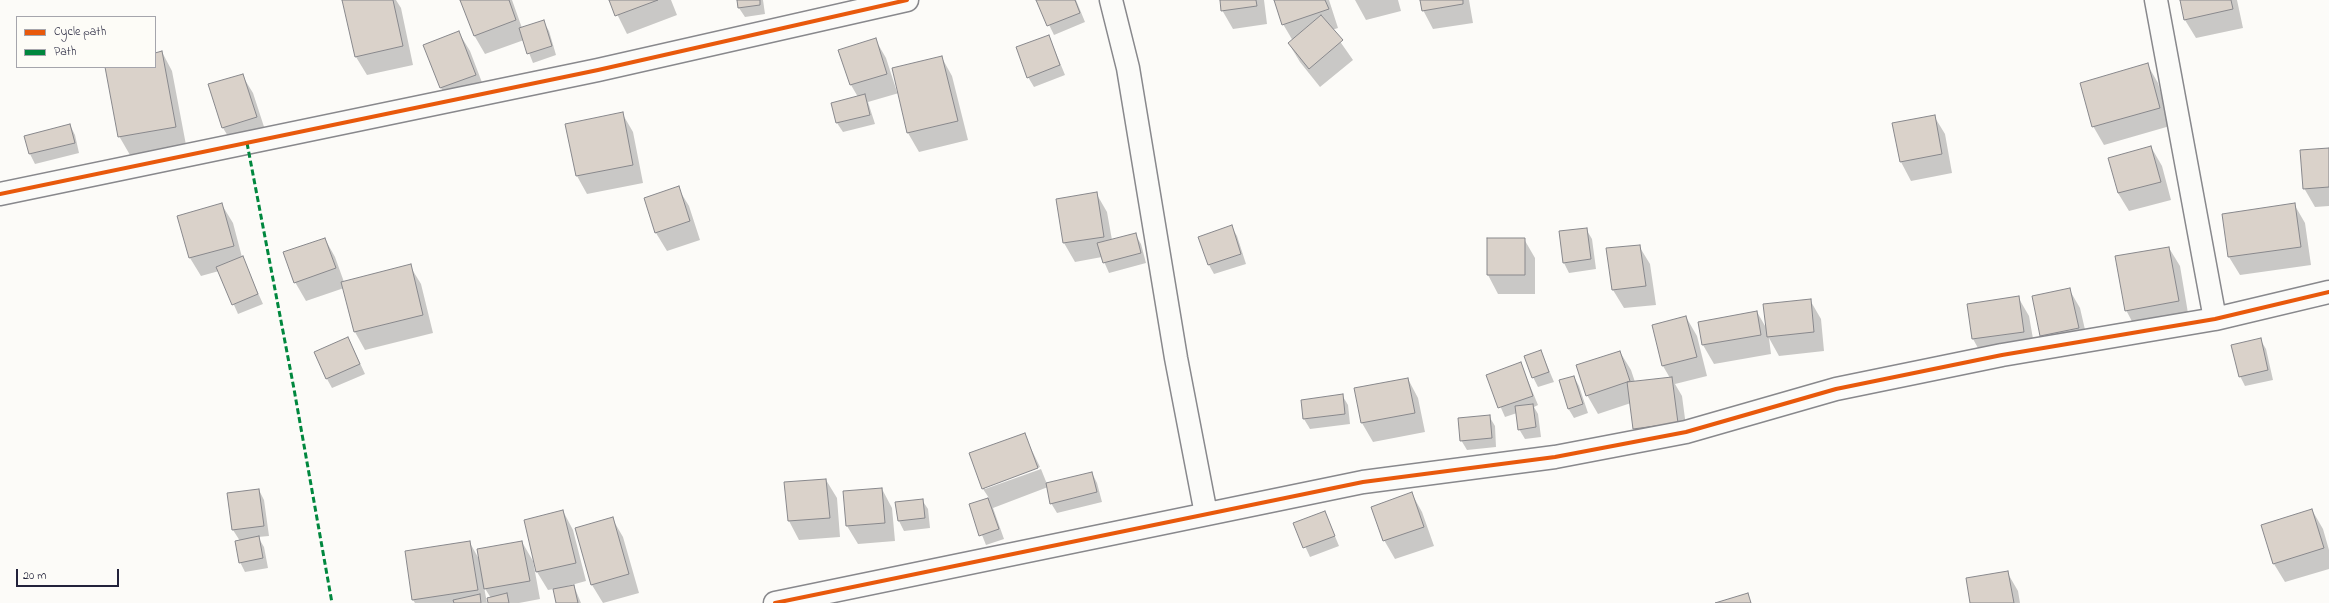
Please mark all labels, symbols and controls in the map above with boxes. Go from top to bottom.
legend [16,16,156,68]
text: Cycle path [54,23,106,41]
text: Path [54,43,76,61]
scale bar [18,561,121,587]
text: 20 m [23,567,46,585]

